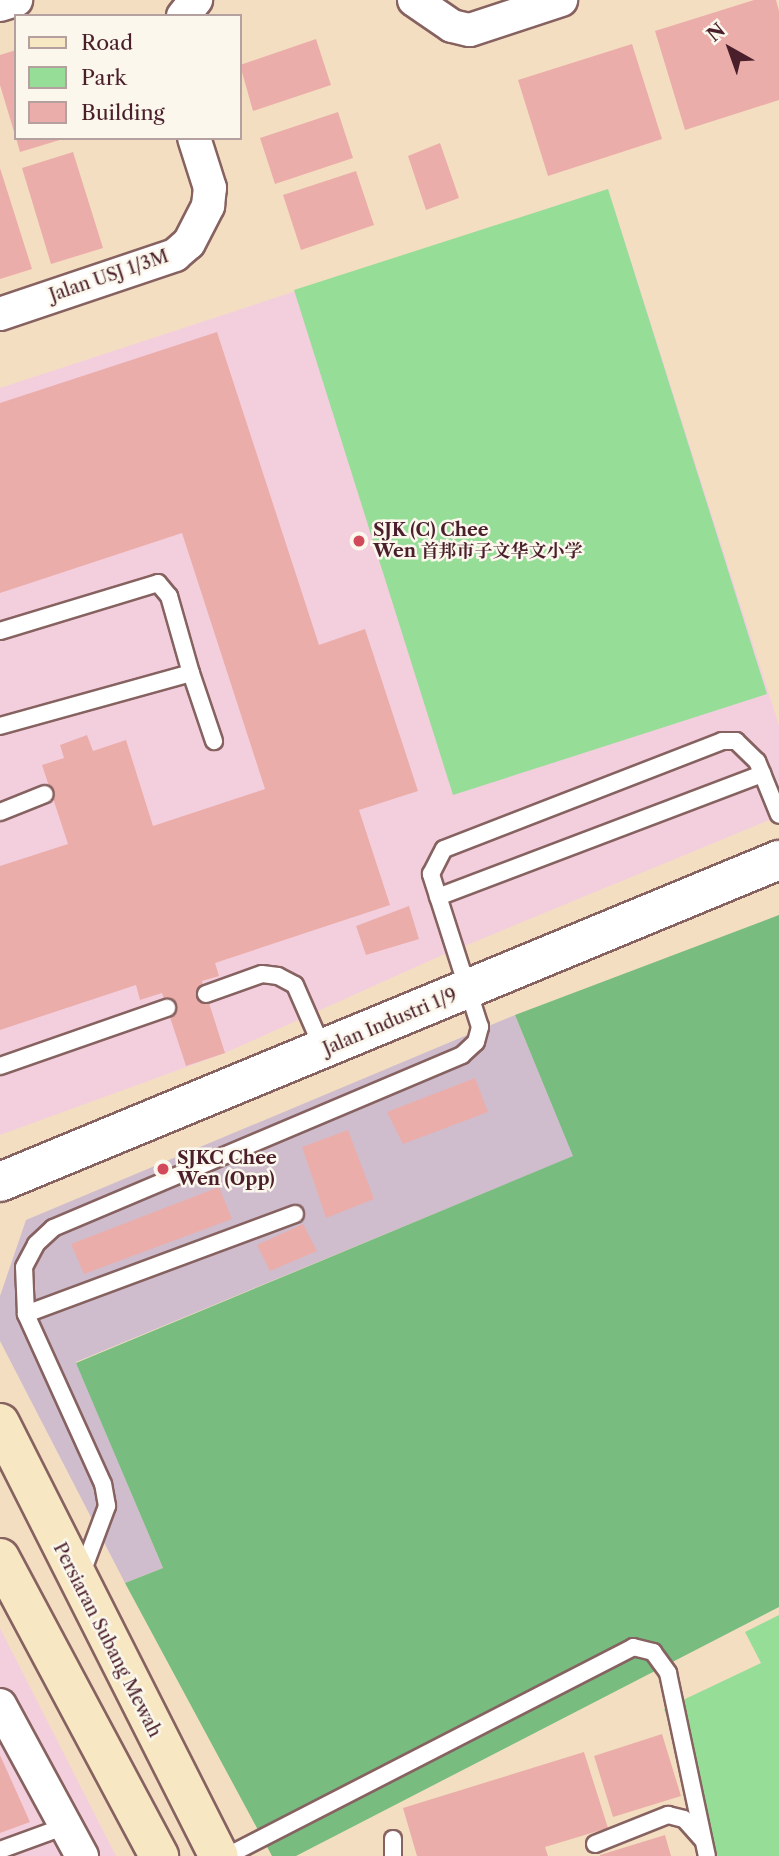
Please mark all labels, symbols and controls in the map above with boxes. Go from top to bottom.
legend [14,14,242,140]
north arrow [695,14,765,84]
text: N [702,18,730,47]
text: Road [81,30,133,55]
text: Park [81,65,127,90]
text: Building [81,100,165,125]
street label: Jalan USJ 1/3M [47,246,171,306]
place label: SJK (C) Chee Wen 首邦市子文华文小学 [373,520,583,562]
marker: SJK (C) Chee Wen 首邦市子文华文小学 [351,533,367,549]
street label: Jalan Industri 1/9 [320,984,460,1060]
place label: SJKC Chee Wen (Opp) [177,1148,277,1190]
marker: SJKC Chee Wen (Opp) [155,1161,171,1177]
street label: Persiaran Subang Mewah [48,1539,166,1741]

